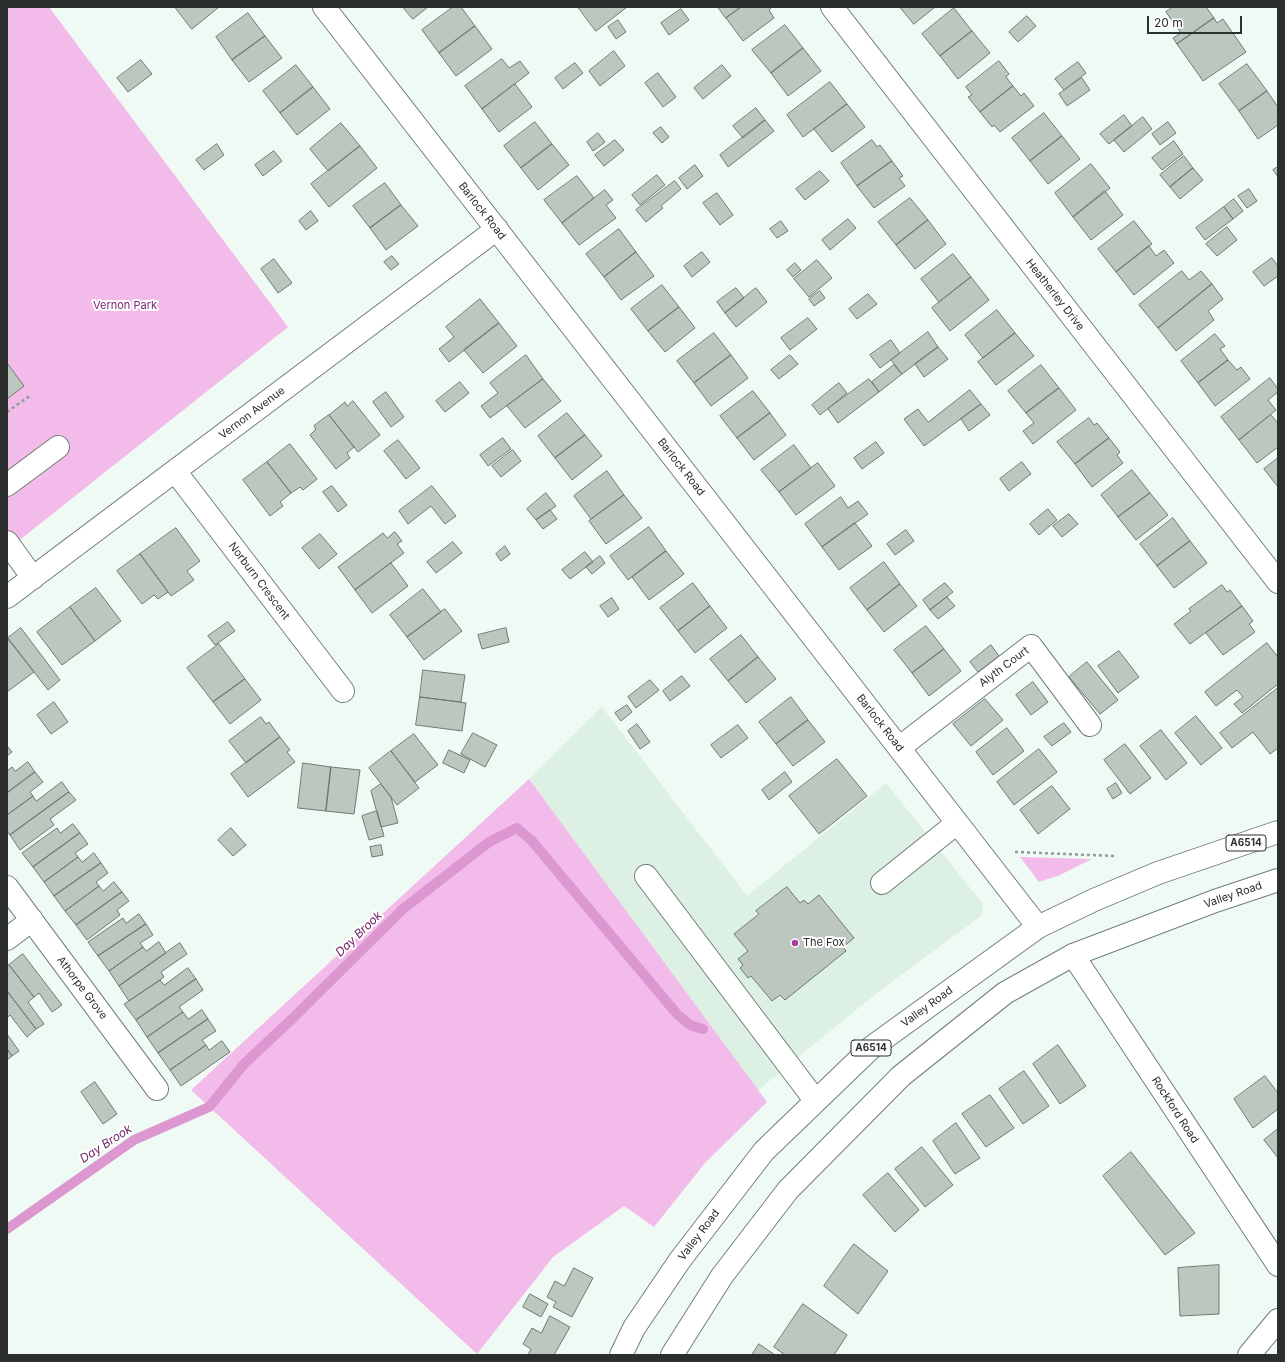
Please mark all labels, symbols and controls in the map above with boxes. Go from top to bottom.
scale bar [1149,8,1244,34]
text: 20 m [1154,15,1183,30]
street label: Barlock Road [456,180,508,242]
street label: Heatherley Drive [1023,257,1087,333]
park label: Vernon Park [93,299,157,313]
street label: Vernon Avenue [216,384,288,442]
street label: Barlock Road [655,436,707,498]
street label: Norburn Crescent [226,540,292,622]
street label: Alyth Court [977,644,1031,690]
street label: Barlock Road [854,692,906,754]
road number: A6514 [1226,835,1266,851]
street label: Valley Road [1202,879,1264,911]
water label: Day Brook [333,908,385,960]
place label: The Fox [803,936,845,950]
marker: The Fox [790,938,800,948]
street label: Athorpe Grove [54,954,110,1022]
street label: Valley Road [899,984,955,1030]
road number: A6514 [851,1040,891,1056]
street label: Rockford Road [1149,1074,1201,1146]
water label: Day Brook [77,1122,135,1166]
street label: Valley Road [676,1207,722,1263]

